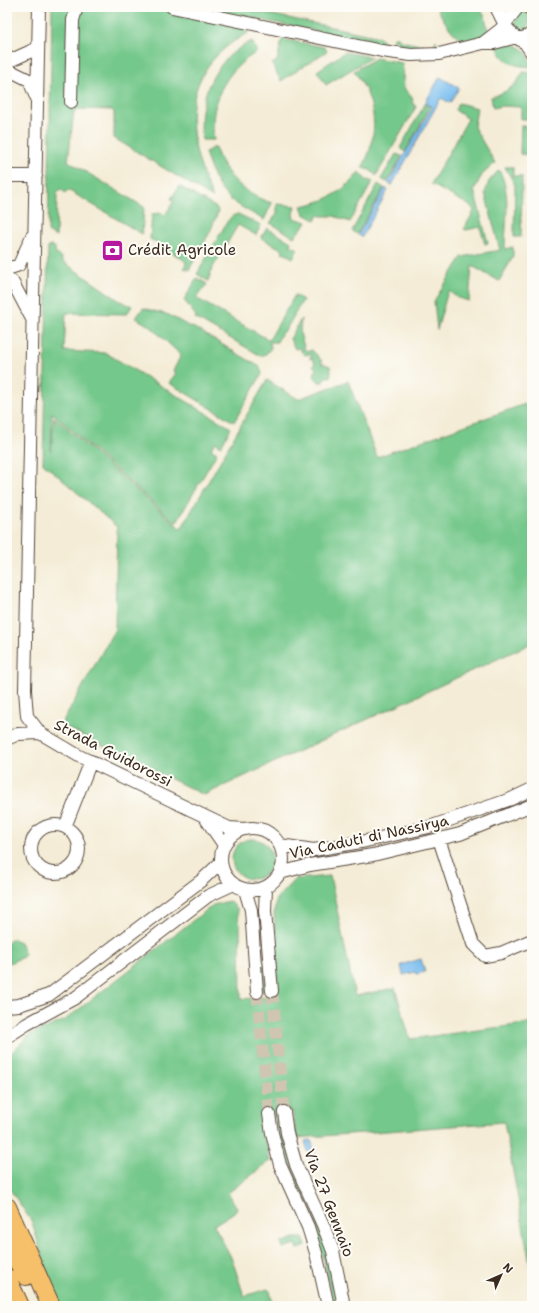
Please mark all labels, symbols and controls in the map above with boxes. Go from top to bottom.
bank icon: Crédit Agricole [99,237,125,263]
place label: Crédit Agricole [128,240,236,260]
street label: Strada Guidorossi [51,715,175,791]
street label: Via Caduti di Nassirya [288,810,451,864]
street label: Via 27 Gennaio [299,1146,359,1260]
north arrow [481,1255,521,1295]
text: N [499,1260,516,1277]

